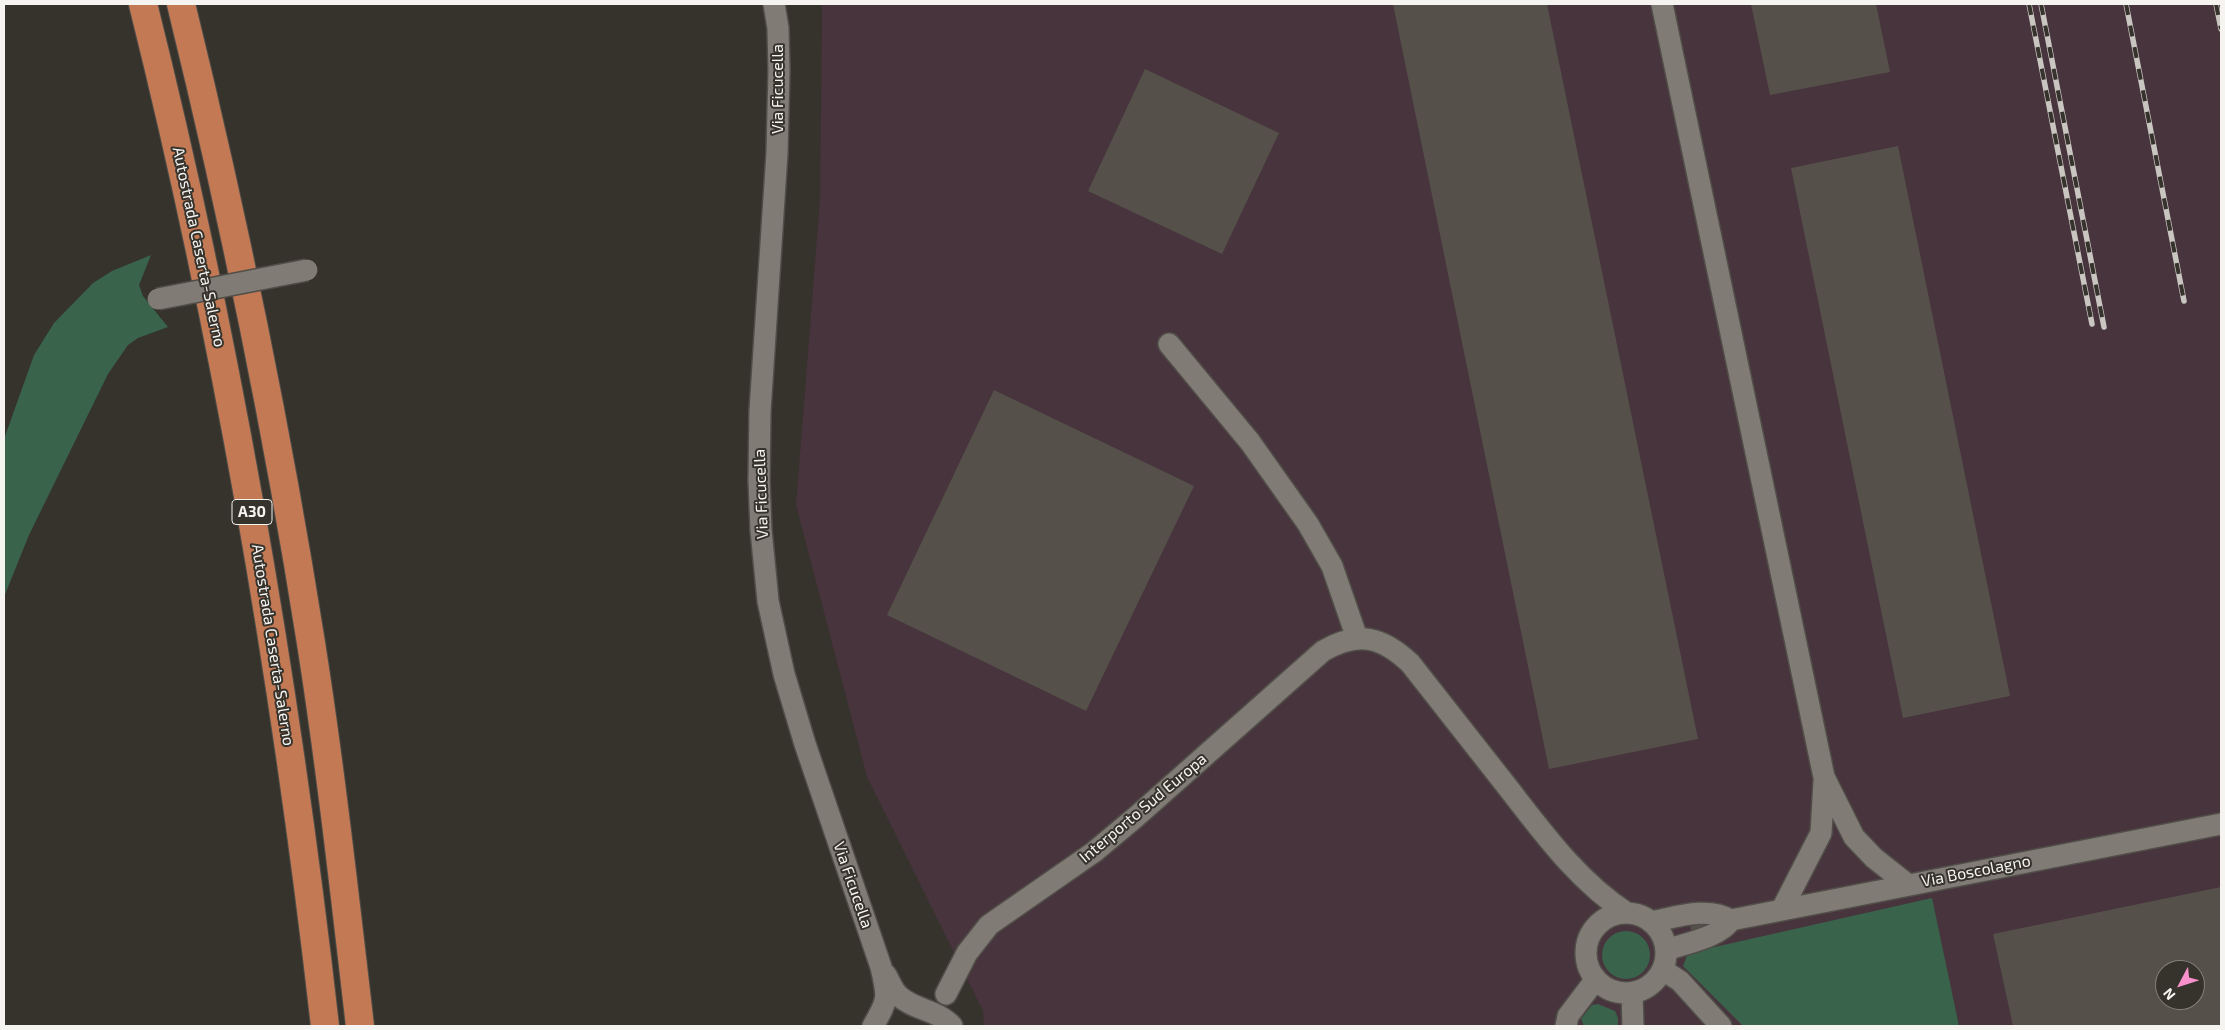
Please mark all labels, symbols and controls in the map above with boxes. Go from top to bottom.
street label: Via Ficucella [768,44,788,134]
street label: Autostrada Caserta-Salerno [168,145,230,349]
street label: Via Ficucella [750,449,772,539]
road number: A30 [232,500,272,524]
street label: Autostrada Caserta-Salerno [248,543,298,747]
street label: Interporto Sud Europa [1075,749,1211,867]
street label: Via Ficucella [829,839,877,931]
street label: Via Boscolagno [1920,851,2032,891]
north arrow [2155,960,2205,1010]
text: N [2159,985,2179,1004]

